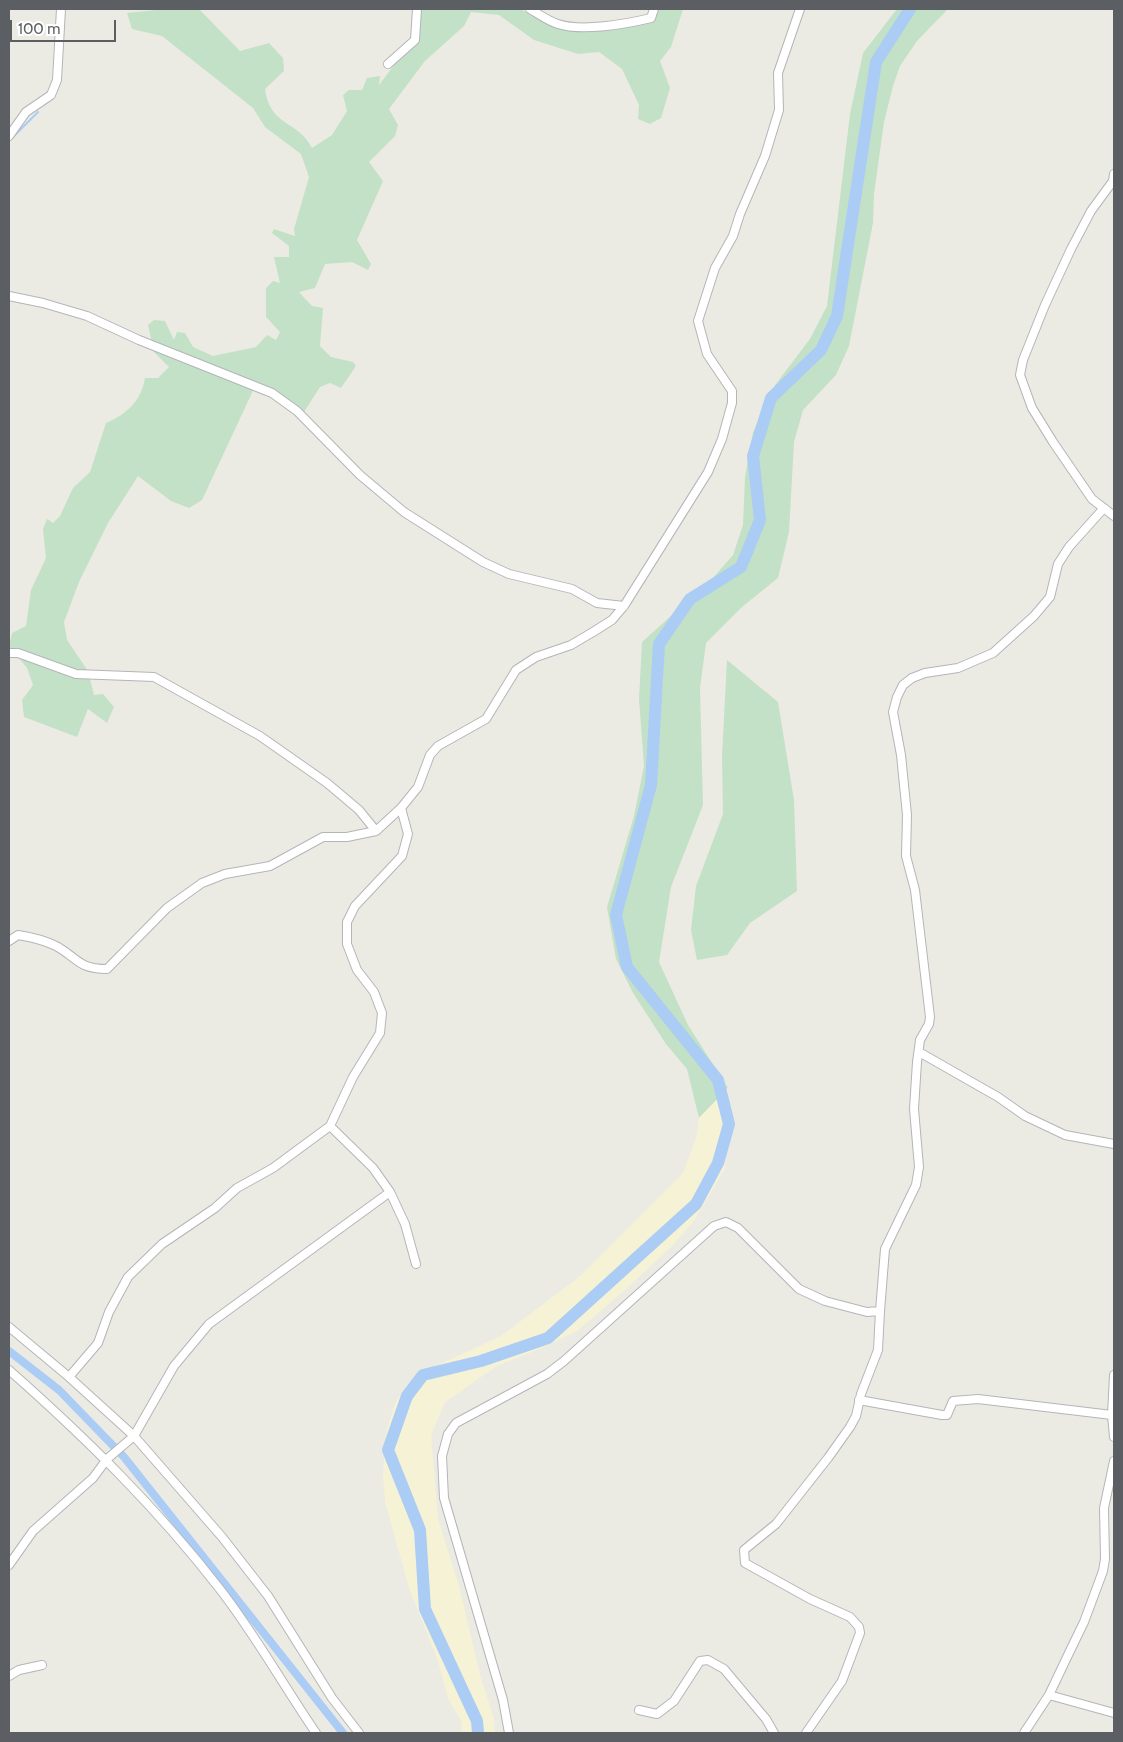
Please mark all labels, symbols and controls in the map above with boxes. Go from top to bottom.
scale bar [12,10,119,42]
text: 100 m [18,20,60,38]

